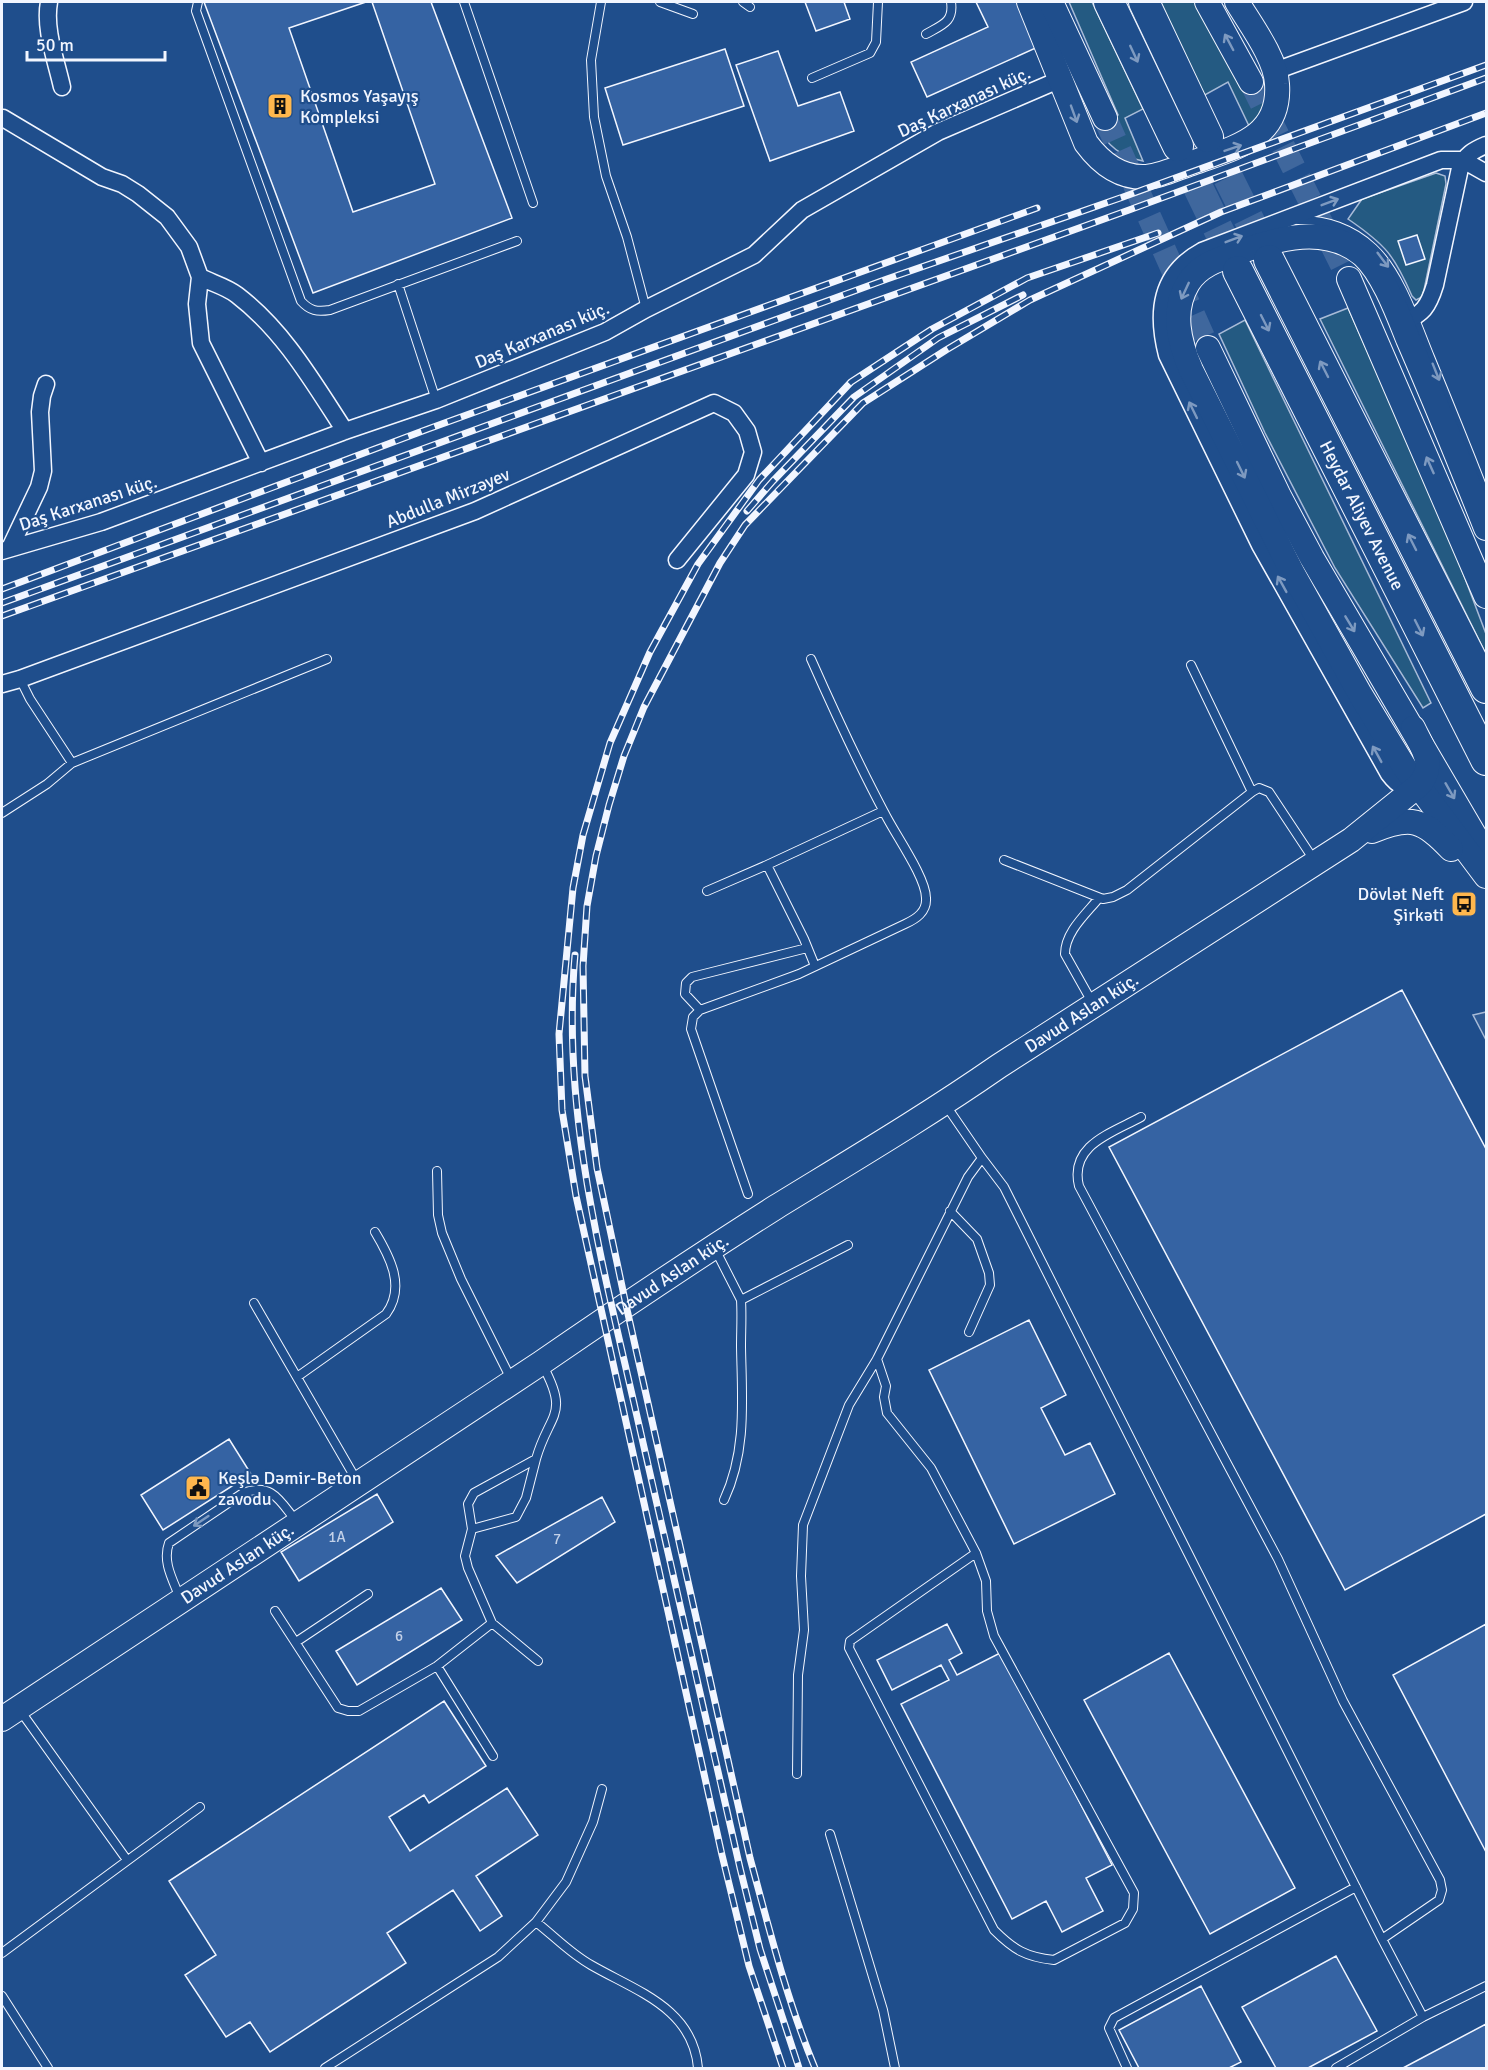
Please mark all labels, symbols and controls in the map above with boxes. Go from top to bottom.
scale bar [27,24,165,62]
text: 50 m [36,34,74,56]
one-way arrow [1223,34,1235,51]
one-way arrow [1129,45,1141,63]
street label: Daş Karxanası küç. [894,62,1034,142]
place label: Kosmos Yaşayış Kompleksi [300,85,419,128]
building icon: Kosmos Yaşayış Kompleksi [265,91,295,121]
one-way arrow [1069,104,1080,123]
one-way arrow [1223,142,1242,153]
one-way arrow [1320,196,1338,207]
one-way arrow [1224,232,1243,243]
one-way arrow [1377,252,1389,268]
one-way arrow [1179,281,1191,299]
street label: Daş Karxanası küç. [471,297,613,373]
one-way arrow [1260,313,1271,331]
one-way arrow [1318,360,1329,378]
one-way arrow [1431,362,1442,381]
one-way arrow [1187,402,1199,420]
street label: Heydar Aliyev Avenue [1315,437,1409,594]
one-way arrow [1423,457,1435,475]
one-way arrow [1236,461,1247,479]
street label: Abdulla Mirzəyev [383,463,514,533]
street label: Daş Karxanası küç. [16,470,160,536]
one-way arrow [1406,534,1418,552]
one-way arrow [1276,576,1288,593]
one-way arrow [1344,615,1356,632]
one-way arrow [1414,618,1426,636]
one-way arrow [1371,746,1383,763]
one-way arrow [1445,782,1457,799]
place label: Dövlət Neft Şirkəti [1358,883,1444,926]
bus stop icon: Dövlət Neft Şirkəti [1449,889,1479,919]
street label: Davud Aslan küç. [1021,968,1143,1058]
street label: Davud Aslan küç. [611,1229,733,1320]
place label: Keşlə Dəmir-Beton zavodu [218,1467,362,1510]
public building icon: Keşlə Dəmir-Beton zavodu [183,1473,213,1503]
one-way arrow [194,1515,210,1527]
street label: Davud Aslan küç. [177,1518,298,1609]
house number: 1A [328,1528,346,1546]
house number: 7 [553,1530,561,1548]
house number: 6 [395,1627,403,1645]

